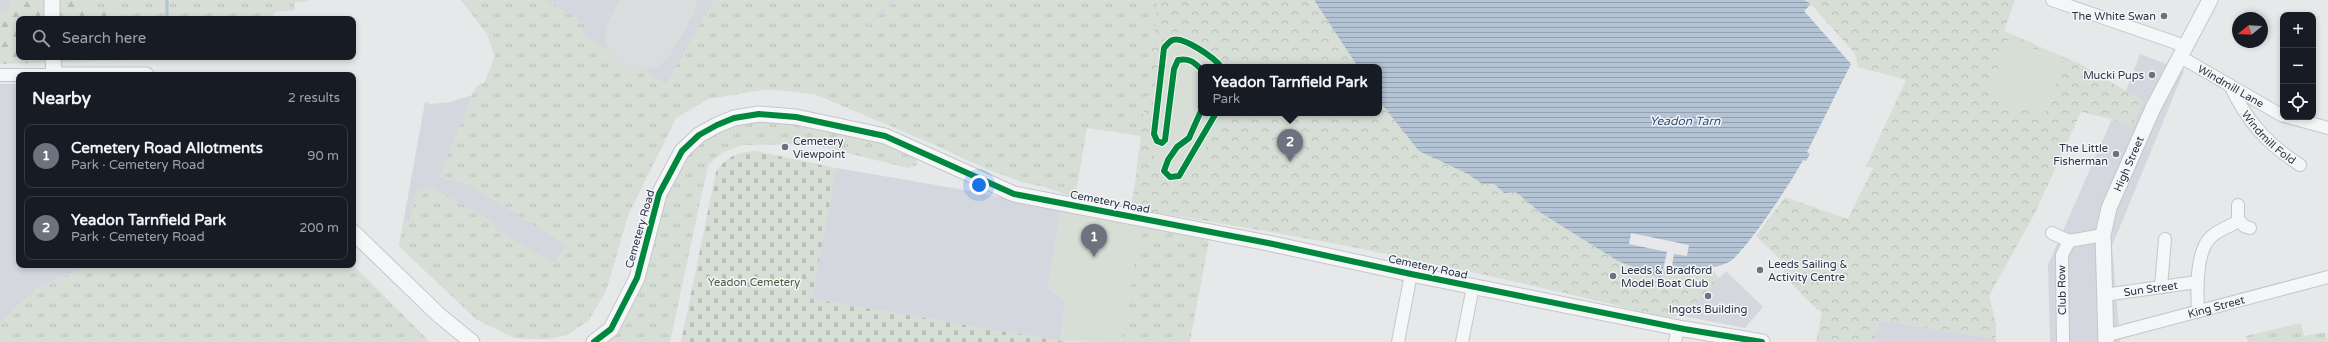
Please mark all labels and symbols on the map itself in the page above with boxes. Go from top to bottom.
place label: The White Swan [2072,10,2156,23]
marker: The White Swan [2159,11,2169,21]
north arrow [2232,12,2268,48]
street label: Windmill Lane [2196,62,2266,110]
place label: Mucki Pups [2083,69,2144,82]
marker: Mucki Pups [2147,70,2157,80]
street label: Windmill Fold [2239,108,2298,167]
water label: Yeadon Tarn [1650,114,1721,128]
pin: 2 [1277,129,1303,162]
street label: High Street [2111,134,2146,193]
place label: Cemetery Viewpoint [793,135,845,161]
marker: Cemetery Viewpoint [780,142,790,152]
place label: The Little Fisherman [2053,142,2108,168]
marker: The Little Fisherman [2111,149,2121,159]
your location [969,175,989,195]
street label: Cemetery Road [623,188,657,270]
street label: Cemetery Road [1069,188,1151,216]
pin: 1 [1081,224,1107,257]
street label: Cemetery Road [1387,252,1469,282]
place label: Leeds Sailing & Activity Centre [1768,258,1848,284]
place label: Leeds & Bradford Model Boat Club [1621,264,1712,290]
marker: Leeds Sailing & Activity Centre [1755,265,1765,275]
street label: Club Row [2055,265,2069,315]
marker: Leeds & Bradford Model Boat Club [1608,271,1618,281]
park label: Yeadon Cemetery [708,276,800,289]
street label: Sun Street [2123,278,2178,299]
marker: Ingots Building [1703,291,1713,301]
street label: King Street [2186,293,2246,320]
place label: Ingots Building [1669,303,1747,316]

